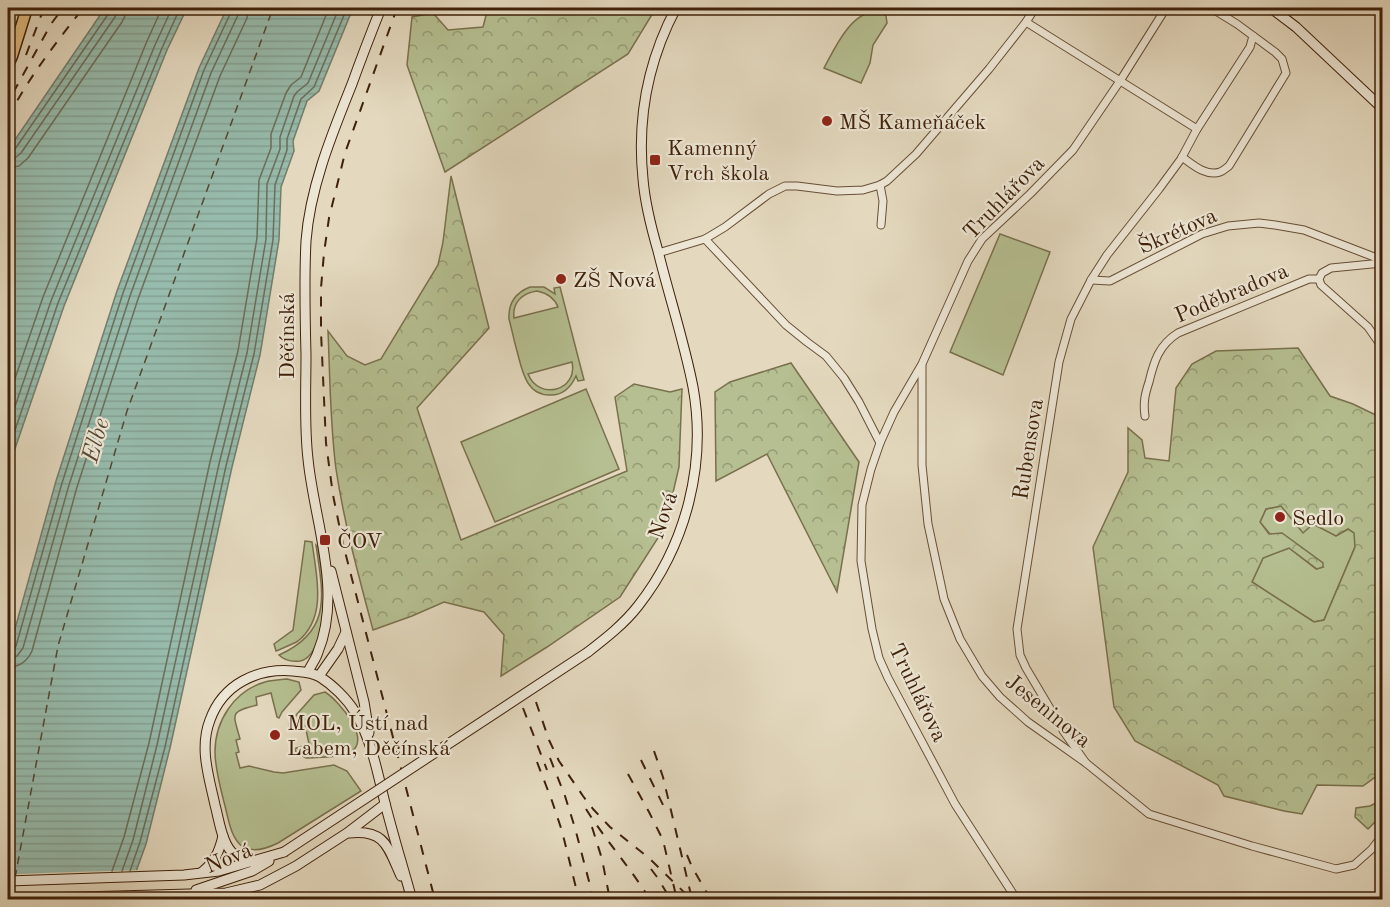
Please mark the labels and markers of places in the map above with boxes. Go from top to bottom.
place label: MŠ Kameňáček [839,109,986,134]
marker: MŠ Kameňáček [820,114,834,128]
place label: Kamenný Vrch škola [667,138,770,185]
marker: Kamenný Vrch škola [648,153,662,167]
place label: ZŠ Nová [573,267,656,292]
marker: ZŠ Nová [554,272,568,286]
place label: Sedlo [1292,508,1344,530]
marker: Sedlo [1273,510,1287,524]
place label: ČOV [337,528,382,553]
marker: ČOV [318,533,332,547]
place label: MOL, Ústí nad Labem, Děčínská [287,709,450,760]
marker: MOL, Ústí nad Labem, Děčínská [268,728,282,742]

